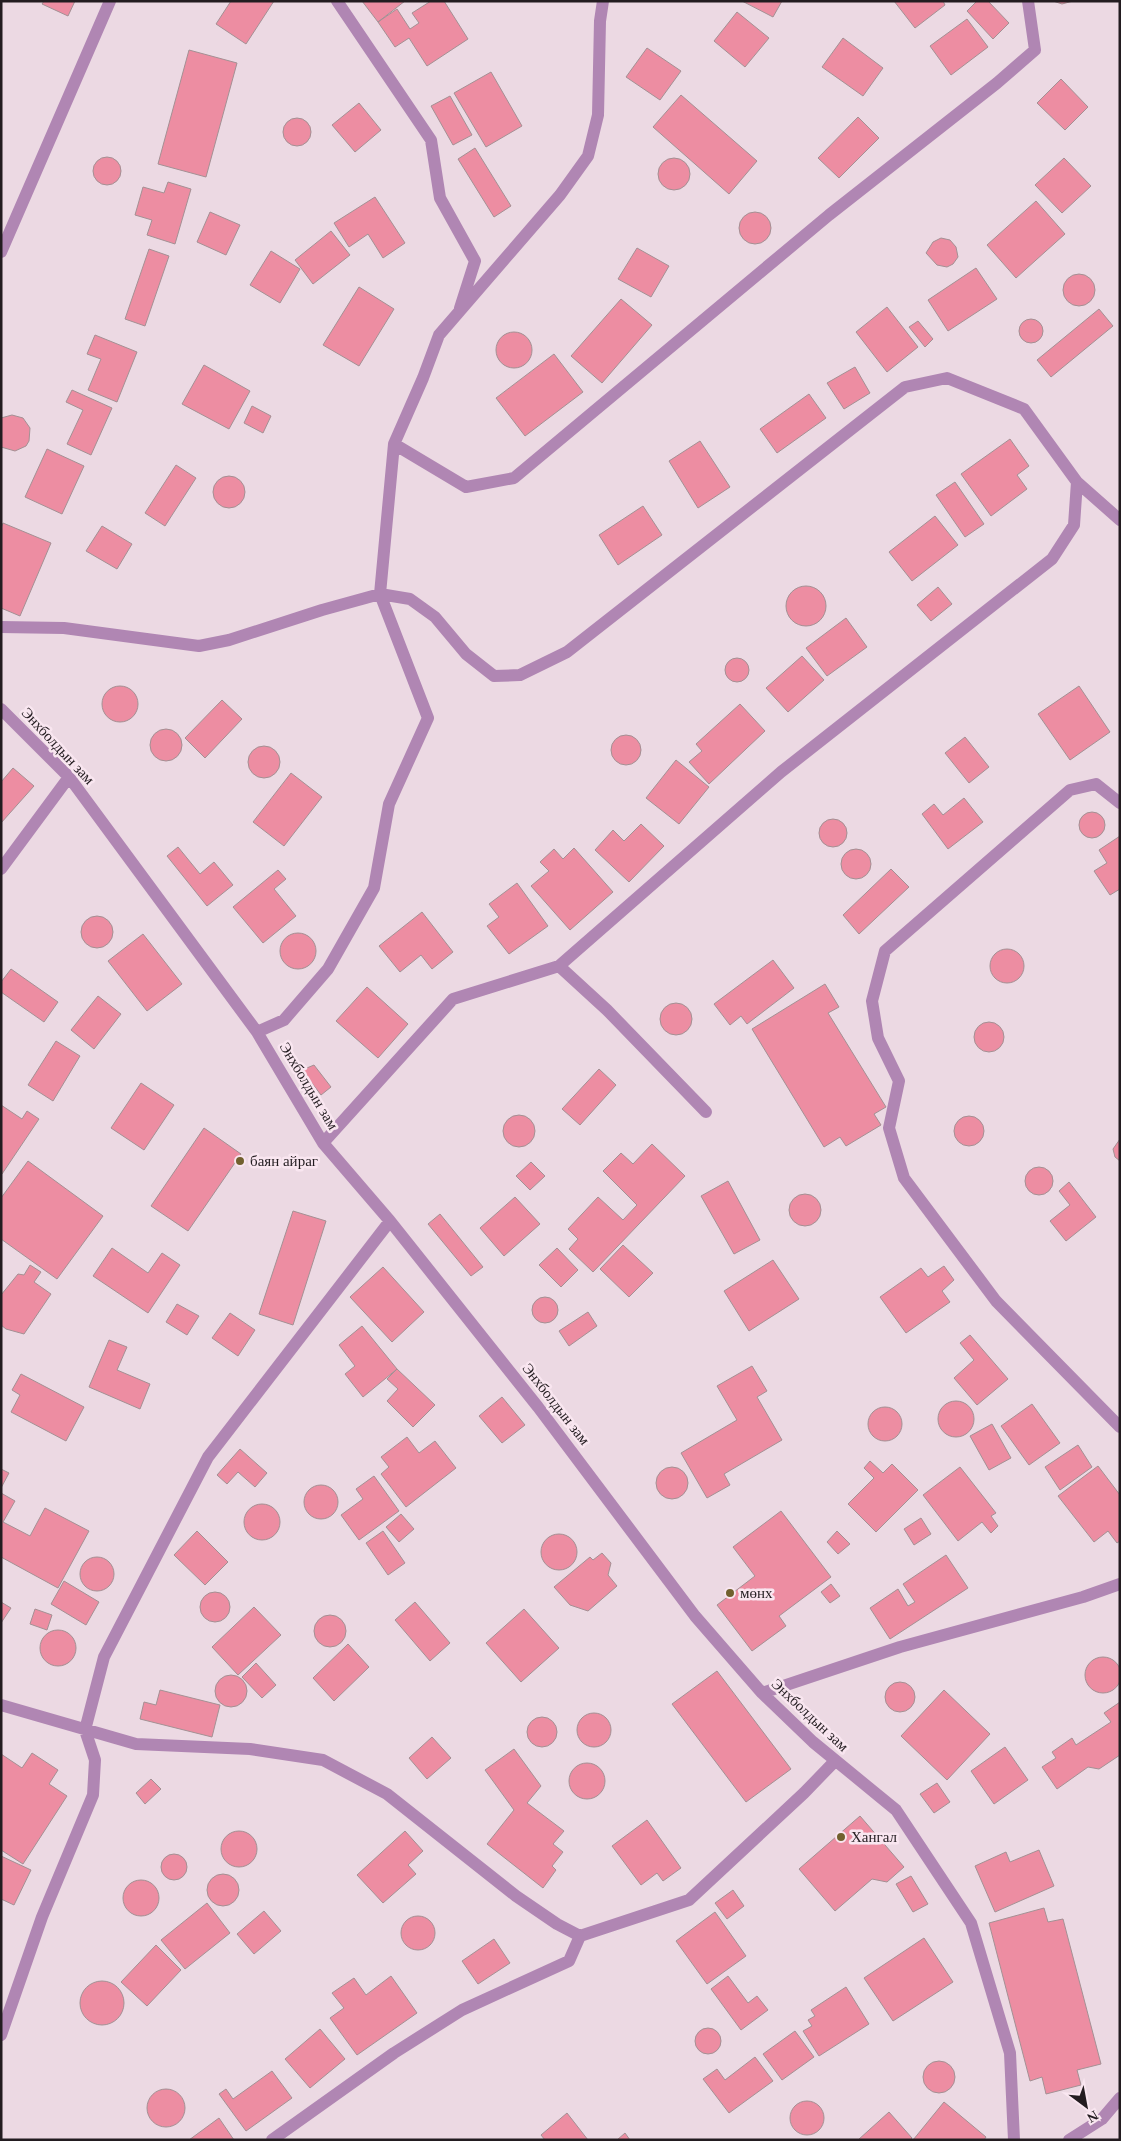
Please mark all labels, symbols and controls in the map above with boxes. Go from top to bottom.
street label: Энхболдын зам [18,704,98,788]
street label: Энхболдын зам [277,1040,342,1133]
place label: баян айраг [250,1153,318,1169]
marker: баян айраг [234,1155,246,1167]
street label: Энхболдын зам [519,1360,593,1448]
place label: мөнх [740,1585,773,1601]
marker: мөнх [724,1587,736,1599]
street label: Энхболдын зам [768,1675,852,1755]
place label: Хангал [851,1829,897,1845]
marker: Хангал [835,1831,847,1843]
north arrow [1061,2081,1111,2131]
text: N [1084,2108,1101,2126]

